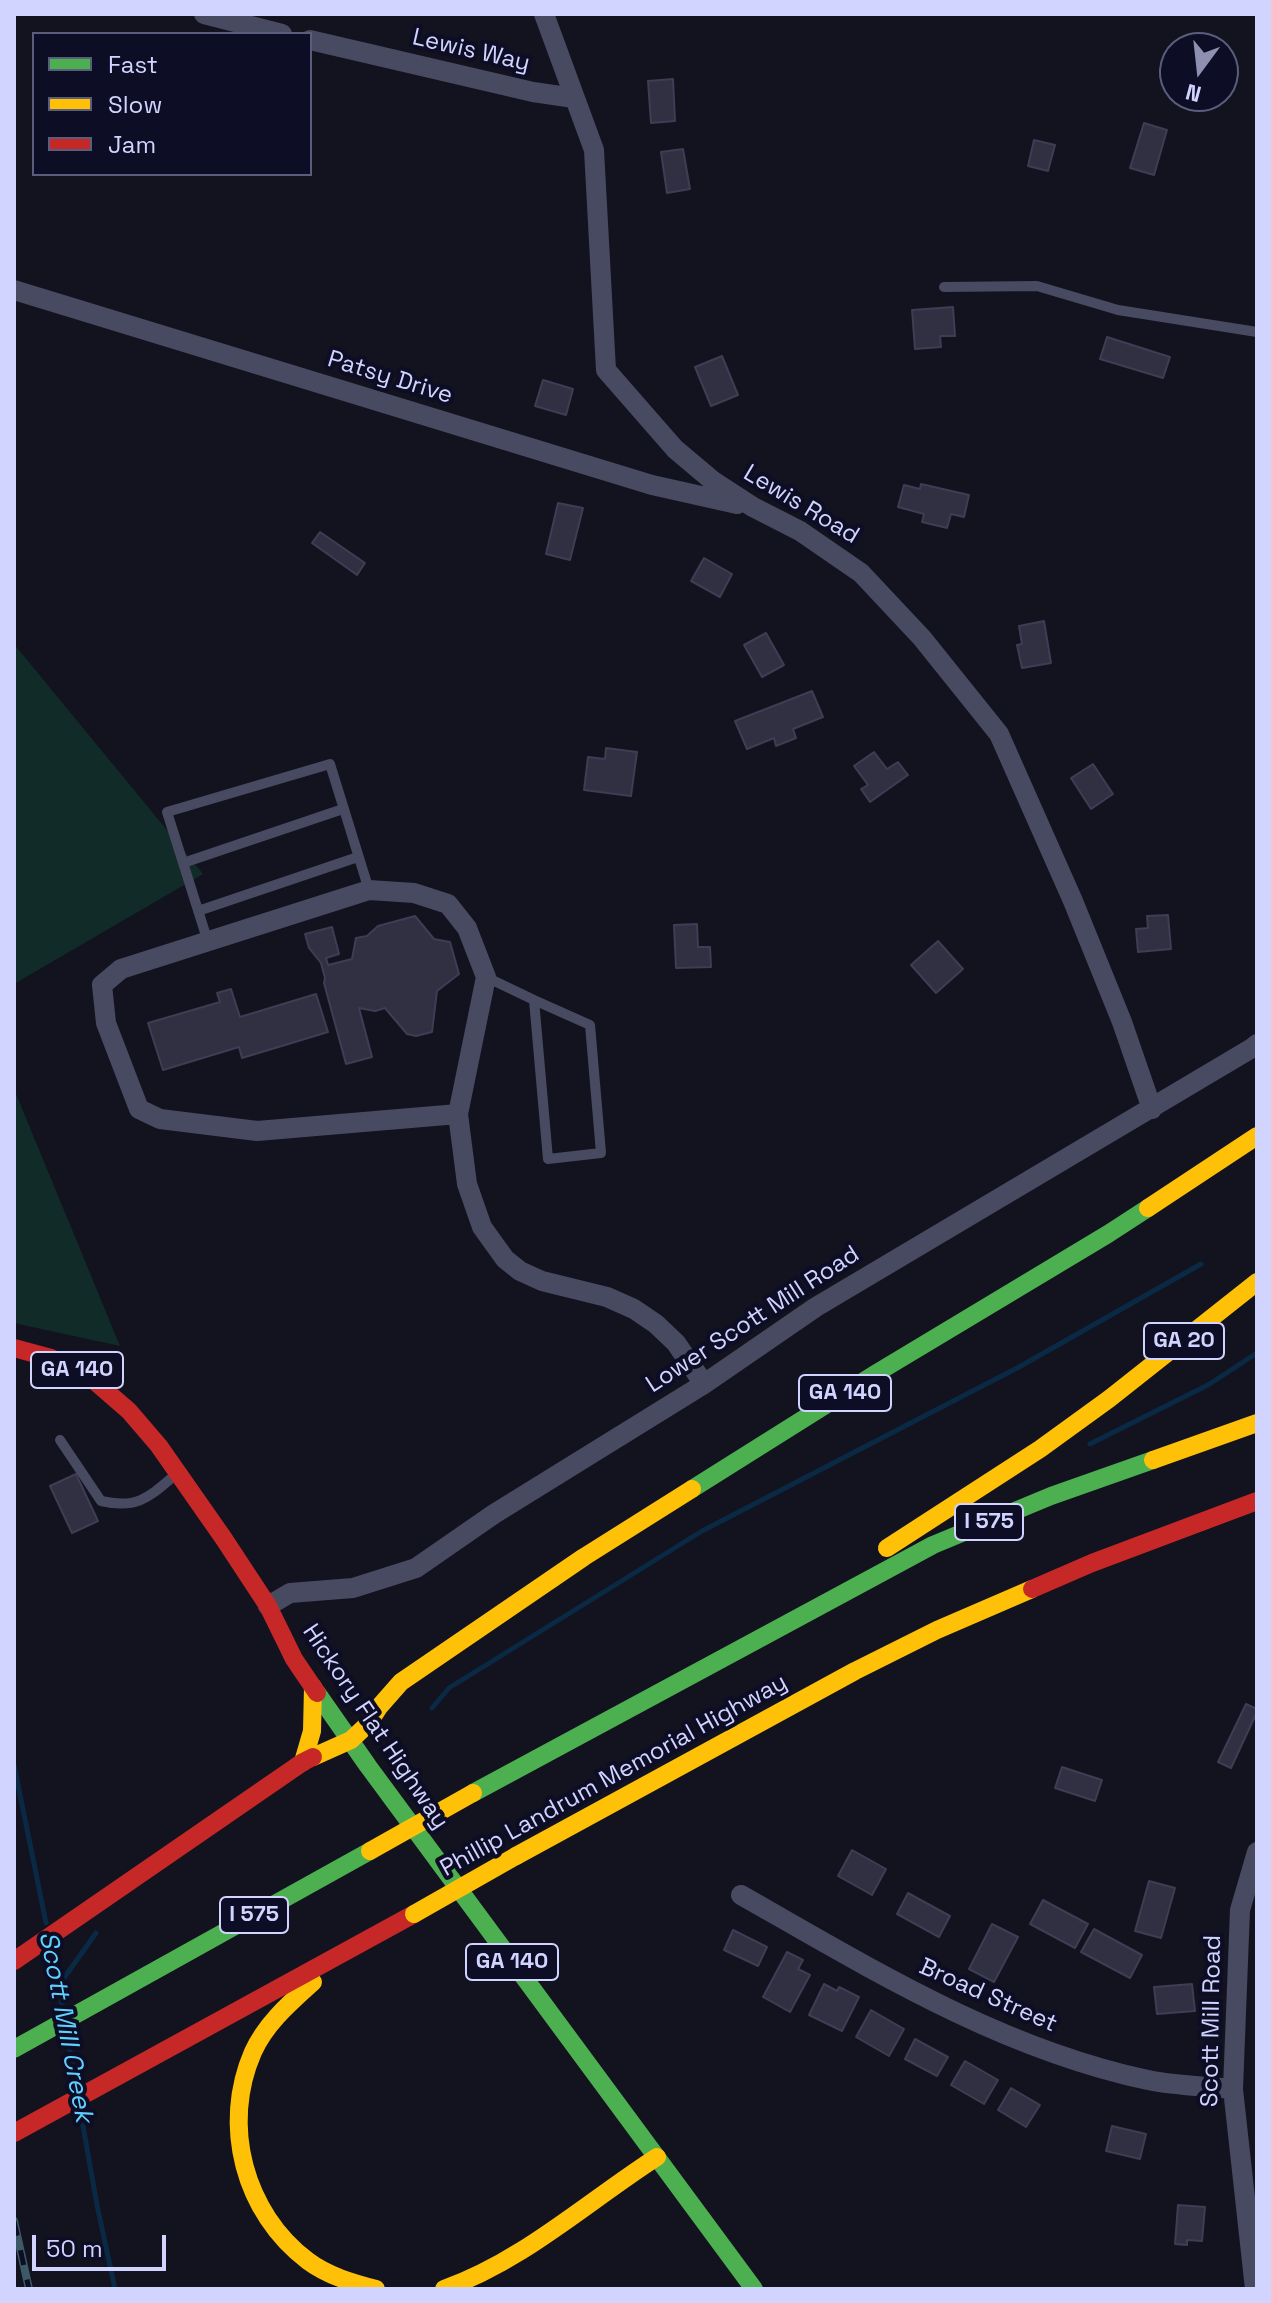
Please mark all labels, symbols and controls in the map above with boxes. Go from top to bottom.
street label: Lewis Way [409,23,533,79]
legend [32,32,312,176]
north arrow [1159,32,1239,112]
text: Fast [108,49,158,80]
text: N [1183,78,1204,109]
text: Slow [108,89,162,120]
text: Jam [108,129,156,160]
street label: Patsy Drive [324,345,456,411]
street label: Lewis Road [738,459,864,551]
street label: Lower Scott Mill Road [641,1240,865,1400]
road number: GA 20 [1144,1323,1224,1359]
road number: GA 140 [31,1352,123,1388]
road number: GA 140 [799,1375,891,1411]
road number: I 575 [955,1504,1023,1540]
street label: Hickory Flat Highway [296,1619,454,1835]
street label: Phillip Landrum Memorial Highway [436,1668,792,1884]
road number: I 575 [220,1897,288,1933]
water label: Scott Mill Creek [31,1929,99,2125]
street label: Scott Mill Road [1196,1935,1228,2107]
road number: GA 140 [466,1944,558,1980]
street label: Broad Street [915,1953,1061,2039]
scale bar [36,2219,170,2269]
text: 50 m [46,2233,103,2264]

